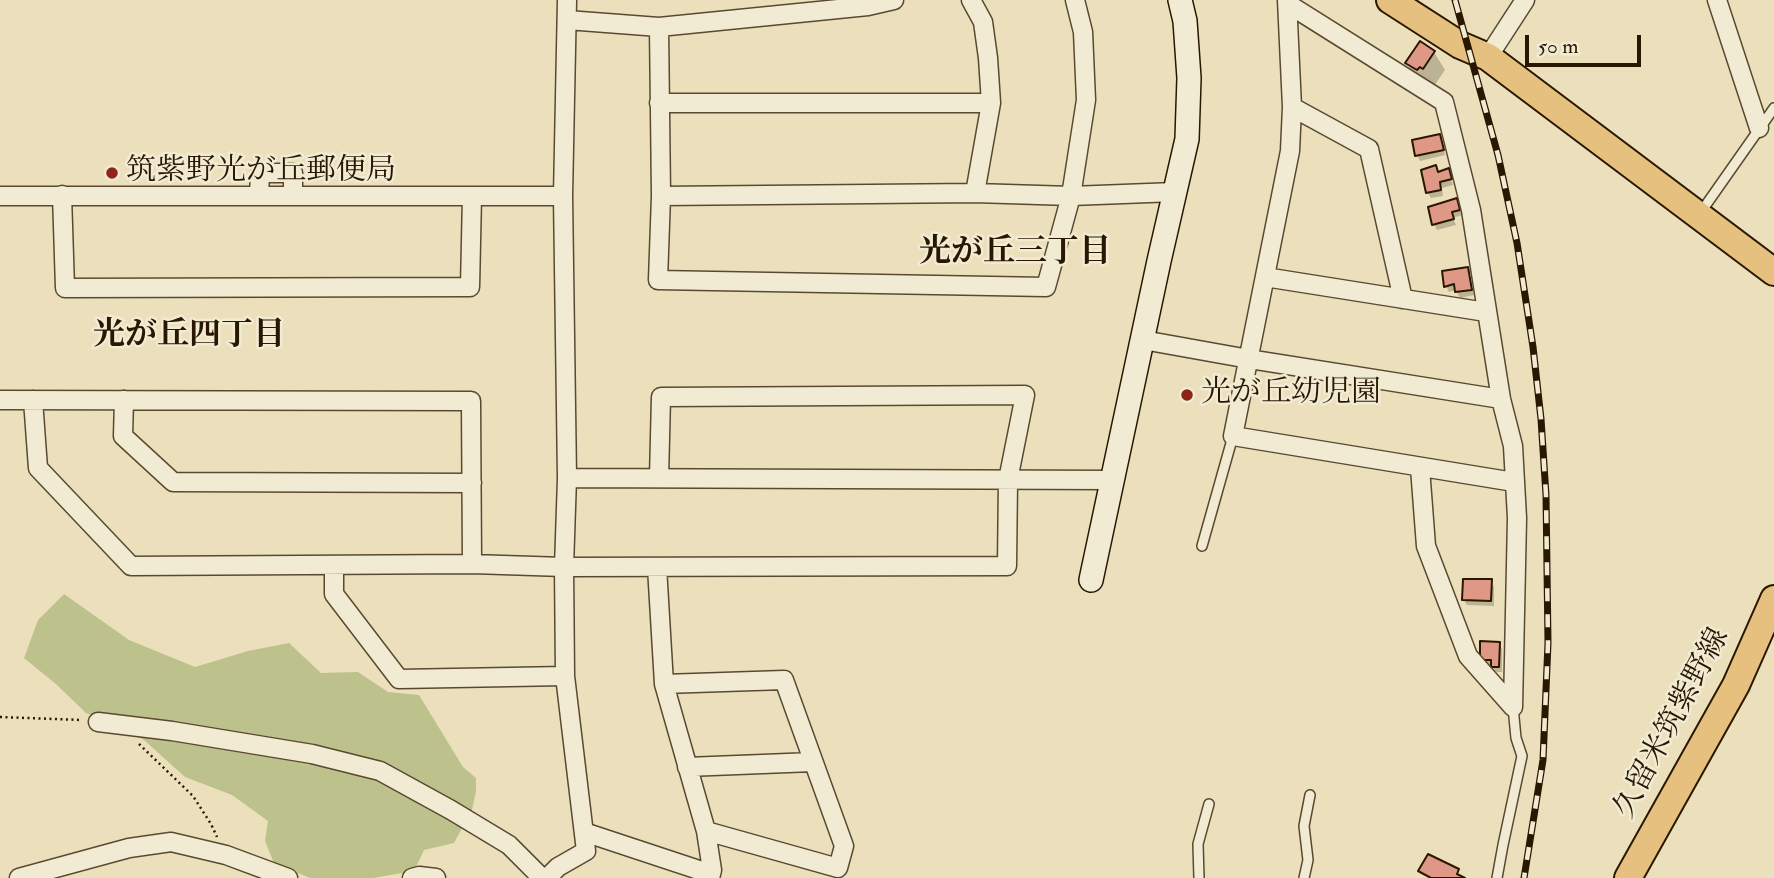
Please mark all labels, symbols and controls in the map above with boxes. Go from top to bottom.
scale bar [1529,21,1644,65]
text: 50 m [1538,33,1579,60]
place label: 筑紫野光が丘郵便局 [126,155,396,191]
marker: 筑紫野光が丘郵便局 [104,165,120,181]
district label: 光が丘三丁目 [919,235,1111,273]
district label: 光が丘四丁目 [93,318,285,356]
place label: 光が丘幼児園 [1201,377,1381,413]
marker: 光が丘幼児園 [1179,387,1195,403]
street label: 久留米筑紫野線 [1608,623,1738,825]

